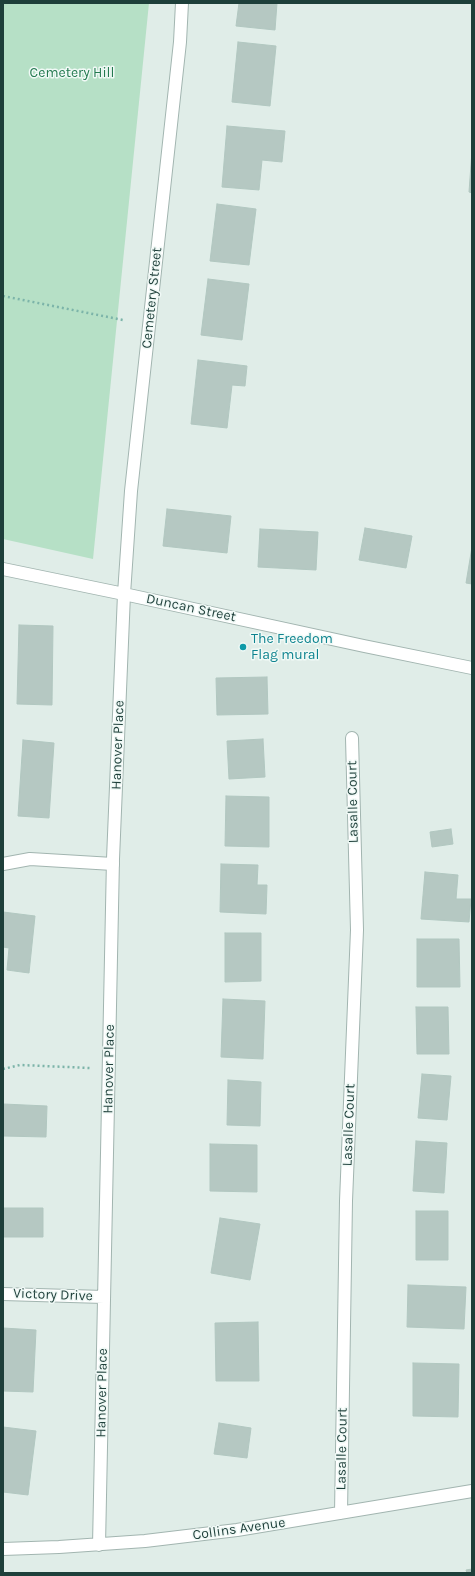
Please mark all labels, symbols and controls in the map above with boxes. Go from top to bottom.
park label: Cemetery Hill [30,65,114,81]
street label: Cemetery Street [138,246,166,350]
street label: Duncan Street [145,590,237,626]
place label: The Freedom Flag mural [251,631,333,664]
marker: The Freedom Flag mural [238,642,248,652]
street label: Hanover Place [108,700,128,790]
street label: Lasalle Court [344,761,362,843]
street label: Hanover Place [100,1024,118,1114]
street label: Lasalle Court [339,1083,359,1167]
street label: Victory Drive [13,1285,93,1305]
street label: Hanover Place [93,1348,111,1438]
street label: Lasalle Court [333,1408,351,1490]
street label: Collins Avenue [192,1514,286,1544]

